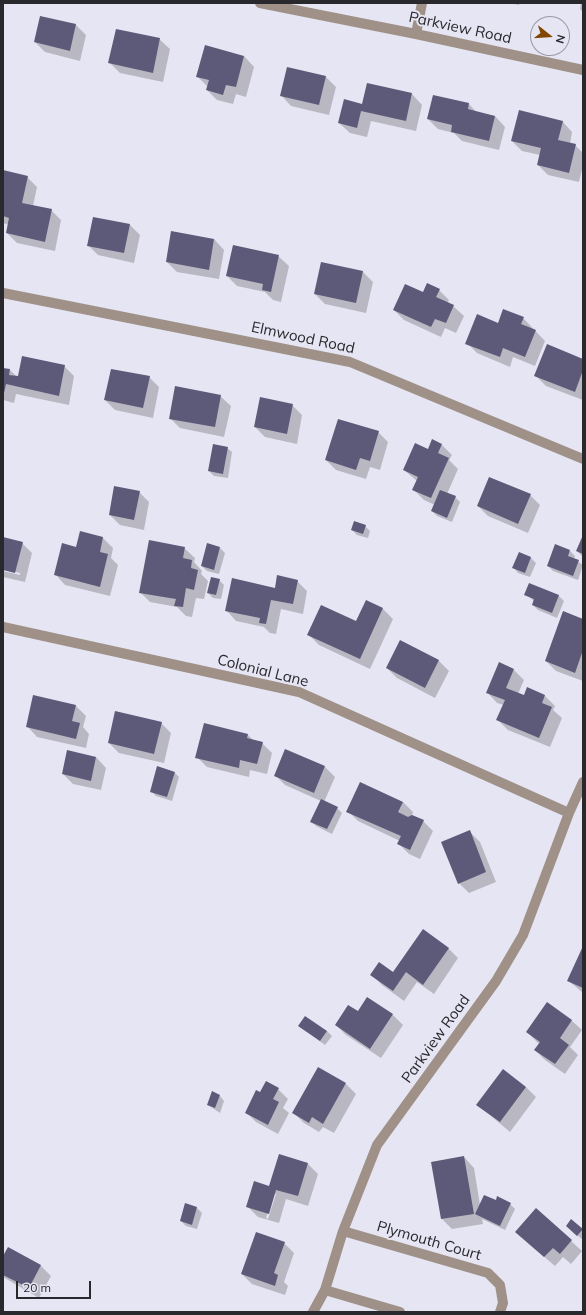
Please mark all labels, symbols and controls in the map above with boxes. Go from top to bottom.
street label: Parkview Road [407,8,513,48]
north arrow [530,16,570,56]
text: N [553,33,568,45]
street label: Elmwood Road [250,318,356,358]
street label: Colonial Lane [216,651,310,691]
street label: Parkview Road [398,991,474,1087]
street label: Plymouth Court [375,1218,483,1264]
scale bar [18,1273,93,1299]
text: 20 m [23,1280,51,1295]

